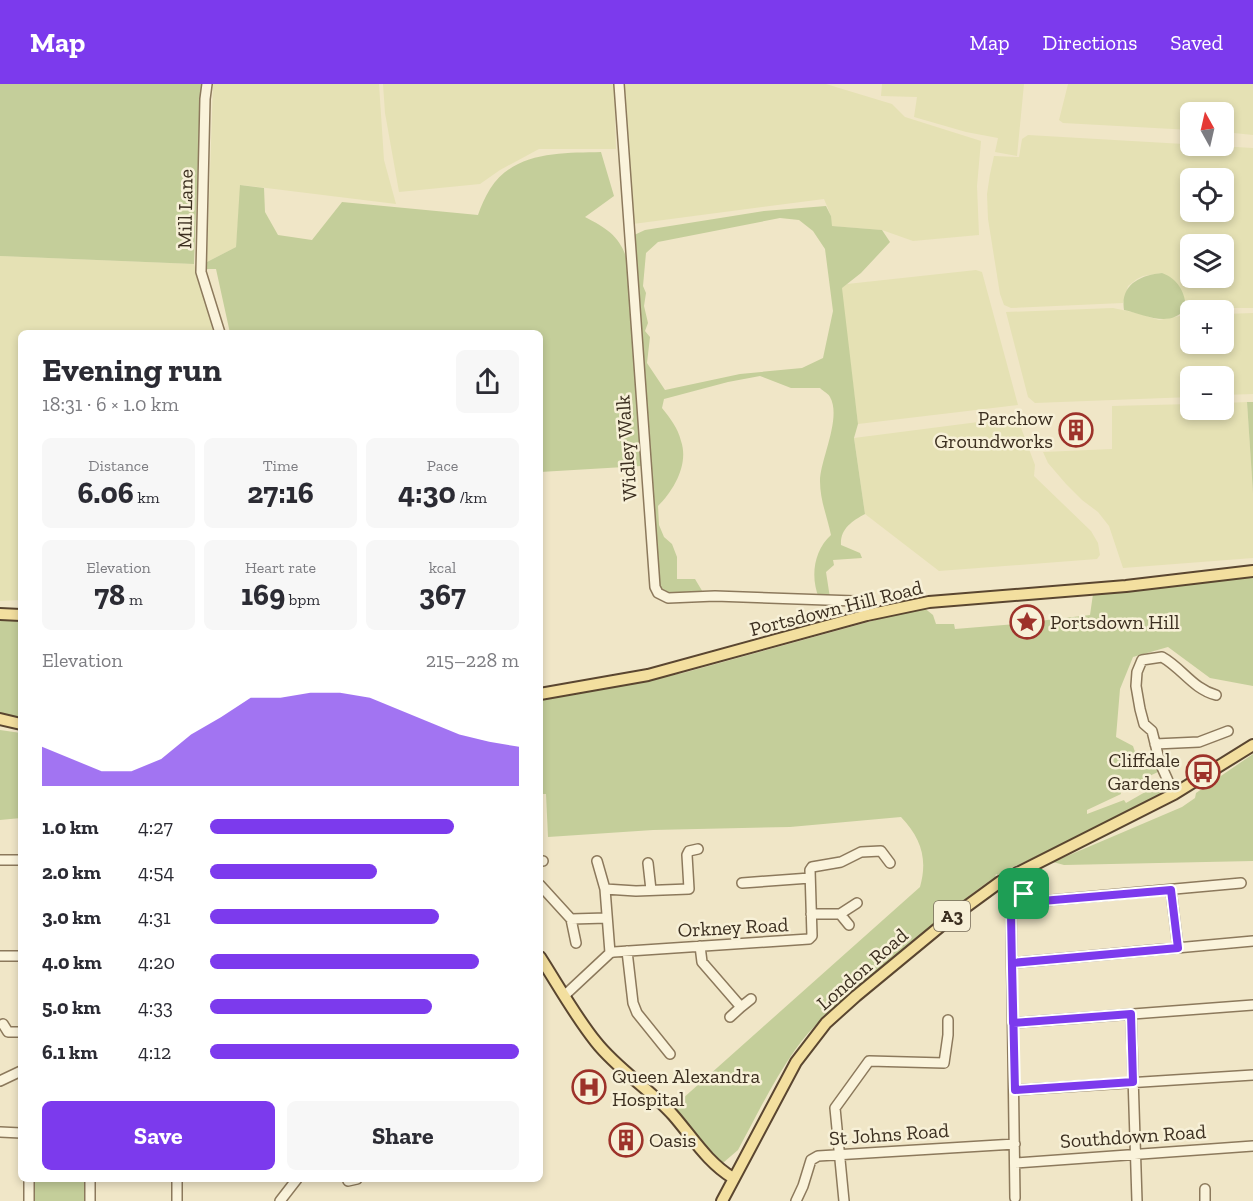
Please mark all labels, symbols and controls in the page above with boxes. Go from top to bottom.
text: Map [30,26,85,59]
text: Map [970,30,1010,55]
text: Directions [1043,30,1137,55]
text: Saved [1170,30,1223,55]
north arrow [1180,102,1234,156]
map controls [1180,102,1234,420]
button: locate [1180,168,1234,222]
street label: Mill Lane [172,169,198,249]
button: layers [1180,234,1234,288]
button: + [1180,300,1234,354]
text: Evening run [42,350,222,389]
button: share [456,350,519,413]
button: − [1180,366,1234,420]
text: 18:31 · 6 × 1.0 km [42,392,179,416]
street label: Widley Walk [610,394,642,502]
place label: Parchow Groundworks [934,406,1054,453]
building icon: Parchow Groundworks [1058,412,1094,448]
text: Distance [88,456,149,475]
text: Time [263,456,298,475]
text: Pace [427,456,458,475]
text: 6.06 [77,475,134,511]
text: 27:16 [247,475,314,511]
text: 4:30 [398,475,456,511]
text: km [134,488,160,507]
text: /km [456,488,487,507]
text: Elevation [86,558,151,577]
text: Heart rate [245,558,316,577]
text: kcal [429,558,456,577]
street label: Portsdown Hill Road [747,575,925,641]
text: 78 [94,577,125,613]
text: 169 [241,577,285,613]
text: 367 [419,577,466,613]
text: m [125,590,143,609]
text: bpm [285,590,320,609]
place icon: Portsdown Hill [1009,604,1045,640]
place label: Portsdown Hill [1050,610,1180,634]
text: Elevation [42,648,123,672]
text: 215–228 m [426,648,519,672]
place label: Cliffdale Gardens [1108,748,1180,795]
bus stop icon: Cliffdale Gardens [1185,754,1221,790]
text: 1.0 km [42,815,98,839]
text: 4:27 [138,815,173,839]
text: 2.0 km [42,860,101,884]
text: 4:54 [138,860,174,884]
pin [998,868,1049,919]
icon: arrive [1007,877,1040,910]
road number: A3 [934,901,970,931]
text: 3.0 km [42,905,101,929]
text: 4:31 [138,905,171,929]
street label: Orkney Road [677,912,789,942]
street label: London Road [812,923,912,1015]
text: 4.0 km [42,950,102,974]
text: 4:20 [138,950,175,974]
text: 5.0 km [42,995,101,1019]
text: 4:33 [138,995,173,1019]
text: 6.1 km [42,1040,98,1064]
text: 4:12 [138,1040,171,1064]
place label: Queen Alexandra Hospital [612,1064,760,1111]
hospital icon: Queen Alexandra Hospital [571,1069,607,1105]
button: Save [42,1101,275,1170]
button: Share [287,1101,519,1170]
street label: St Johns Road [828,1118,950,1150]
street label: Southdown Road [1059,1119,1207,1153]
building icon: Oasis [608,1122,644,1158]
place label: Oasis [649,1128,696,1152]

